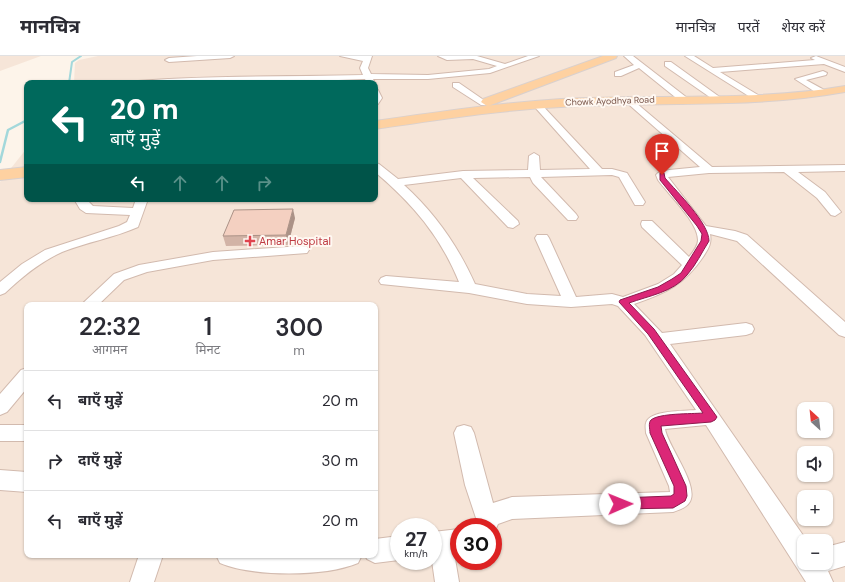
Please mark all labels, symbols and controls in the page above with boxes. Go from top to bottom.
text: मानचित्र [20,14,80,39]
text: मानचित्र [676,18,716,36]
text: परतें [738,18,759,36]
text: शेयर करें [781,18,825,36]
text: 20 m [110,91,179,128]
street label: Chowk Ayodhya Road [565,93,655,109]
icon: left [44,96,96,148]
text: बाएँ मुड़ें [110,127,160,151]
pin [645,134,679,175]
icon: arrive [651,140,673,162]
icon: left [127,172,149,194]
icon: ahead [169,172,191,194]
icon: ahead [211,172,233,194]
icon: right [253,172,275,194]
place label: Amar Hospital [259,234,331,248]
marker: Amar Hospital [244,235,256,247]
text: 22:32 [79,311,141,342]
text: 1 [204,311,212,342]
text: 300 [275,312,323,343]
text: आगमन [92,341,128,358]
text: मिनट [195,341,220,358]
text: m [293,342,305,359]
icon: left [44,390,66,412]
text: बाएँ मुड़ें [78,390,123,410]
text: 20 m [322,391,358,411]
north arrow [797,402,833,438]
map controls [797,402,833,570]
button: sound [797,446,833,482]
icon: right [44,450,66,472]
text: दाएँ मुड़ें [78,450,122,470]
text: 30 m [322,451,358,471]
position arrow [599,483,641,525]
button: + [797,490,833,526]
icon: left [44,510,66,532]
text: बाएँ मुड़ें [78,510,123,530]
text: 20 m [322,511,358,531]
speed limit sign: 30 [450,518,502,570]
text: 27 [405,526,427,552]
button: − [797,534,833,570]
text: km/h [404,547,428,560]

